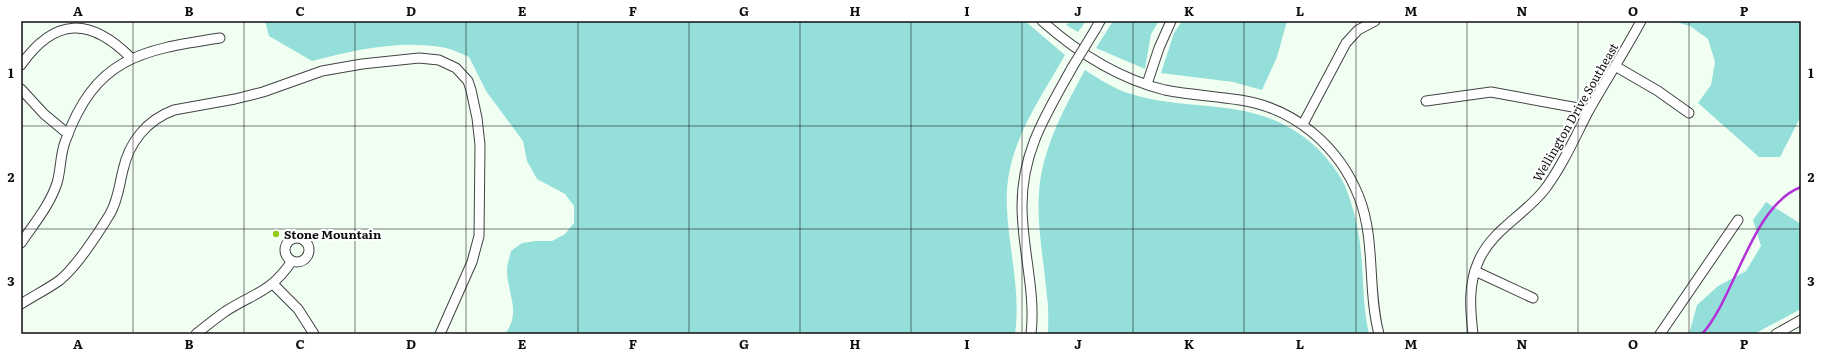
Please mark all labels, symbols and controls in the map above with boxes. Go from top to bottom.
text: A [73,1,83,20]
text: B [185,1,194,20]
text: C [295,1,305,20]
text: D [406,1,416,20]
text: E [518,1,527,20]
text: F [629,1,637,20]
text: G [739,1,749,20]
text: H [850,1,861,20]
text: I [964,1,970,20]
text: J [1074,1,1082,20]
text: K [1184,1,1195,20]
text: L [1296,1,1304,20]
text: M [1405,1,1418,20]
text: N [1517,1,1528,20]
text: O [1628,1,1638,20]
text: P [1740,1,1749,20]
street label: Wellington Drive Southeast [1528,39,1622,185]
text: 1 [8,63,14,82]
text: 1 [1808,63,1814,82]
text: 2 [8,167,15,186]
text: 2 [1808,167,1815,186]
place label: Stone Mountain [284,225,382,243]
marker: Stone Mountain [271,229,281,239]
text: 3 [7,271,15,290]
text: 3 [1807,271,1815,290]
text: A [73,334,83,353]
text: B [185,334,194,353]
text: C [295,334,305,353]
text: D [406,334,416,353]
text: E [518,334,527,353]
text: F [629,334,637,353]
text: G [739,334,749,353]
text: H [850,334,861,353]
text: I [964,334,970,353]
text: J [1074,334,1082,353]
text: K [1184,334,1195,353]
text: L [1296,334,1304,353]
text: M [1405,334,1418,353]
text: N [1517,334,1528,353]
text: O [1628,334,1638,353]
text: P [1740,334,1749,353]

